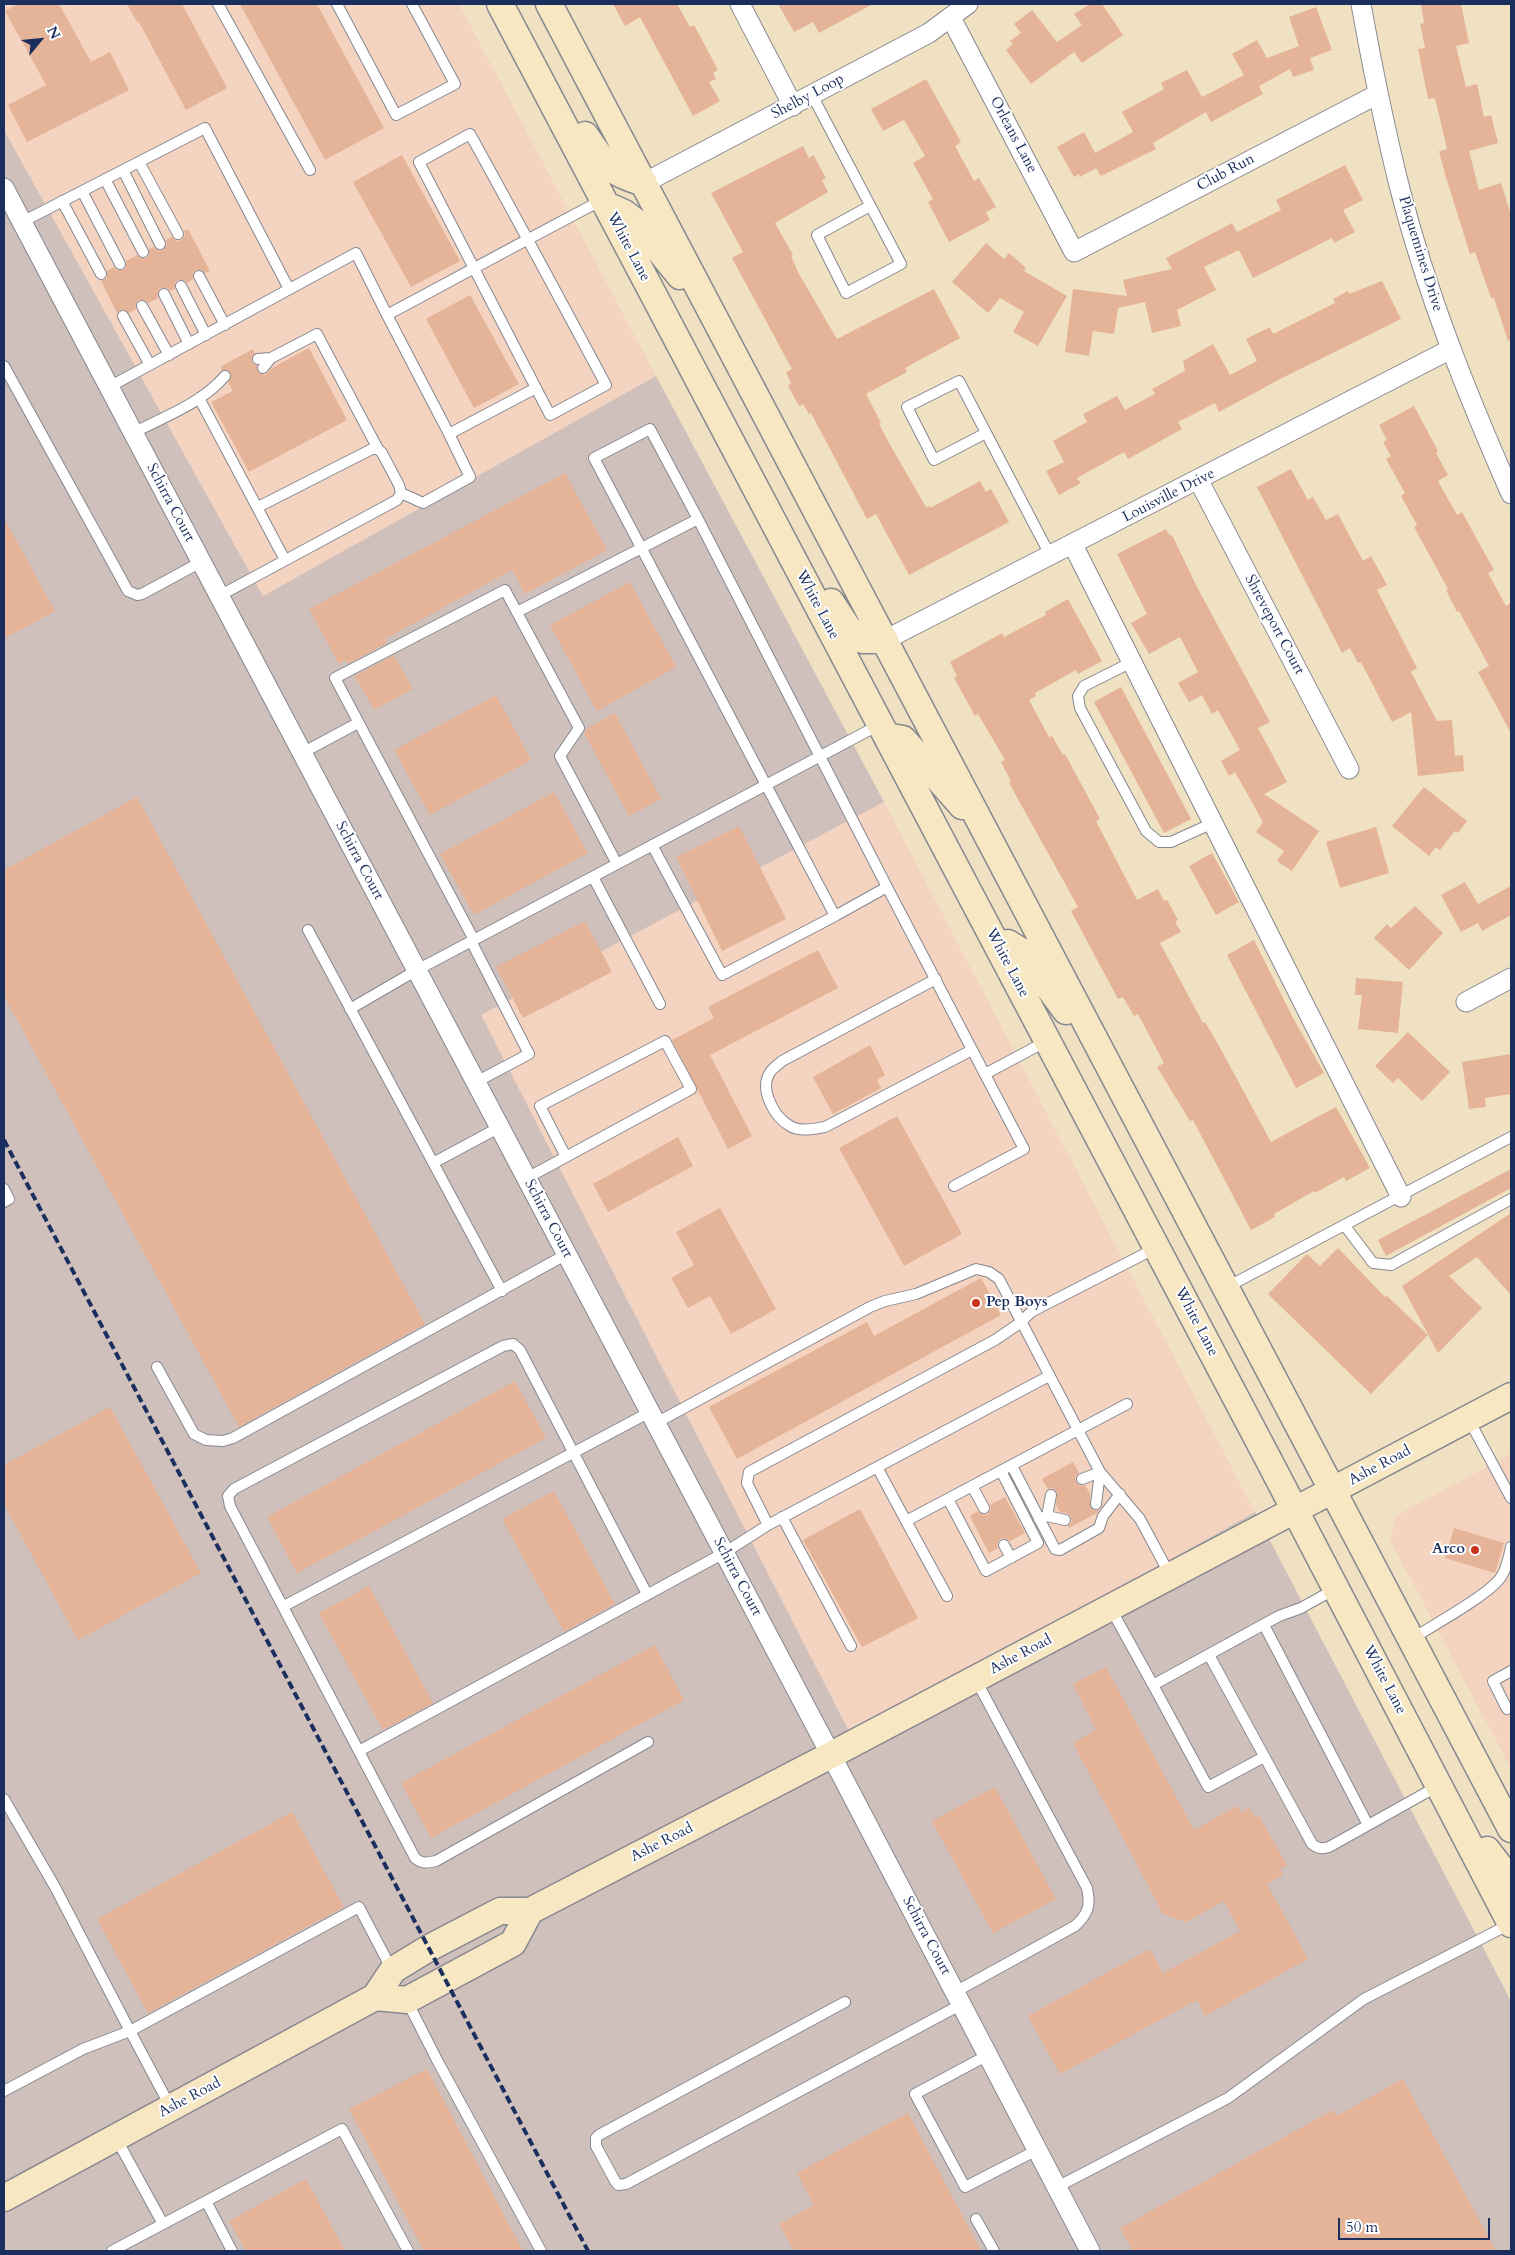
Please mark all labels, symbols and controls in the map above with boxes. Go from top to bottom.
north arrow [15,15,65,65]
text: N [42,23,65,43]
street label: Shelby Loop [769,70,847,124]
street label: Orleans Lane [985,94,1041,176]
street label: Club Run [1194,150,1258,196]
street label: Plaquemines Drive [1394,194,1446,314]
street label: White Lane [602,209,654,285]
street label: Schirra Court [142,461,198,545]
street label: Louisville Drive [1120,465,1218,527]
street label: White Lane [791,567,843,643]
street label: Shreveport Court [1240,572,1308,678]
street label: Schirra Court [331,819,387,903]
street label: White Lane [981,925,1033,1001]
street label: Schirra Court [520,1177,576,1261]
street label: White Lane [1170,1284,1222,1360]
place label: Pep Boys [986,1294,1048,1312]
marker: Pep Boys [970,1297,982,1309]
street label: Ashe Road [1346,1442,1414,1490]
street label: Schirra Court [709,1535,765,1619]
place label: Arco [1432,1541,1465,1559]
marker: Arco [1469,1544,1481,1556]
street label: Ashe Road [987,1631,1055,1679]
street label: White Lane [1358,1642,1410,1718]
street label: Ashe Road [628,1820,696,1866]
street label: Schirra Court [898,1894,954,1978]
street label: Ashe Road [156,2074,224,2122]
scale bar [1340,2208,1492,2240]
text: 50 m [1346,2217,1378,2237]

